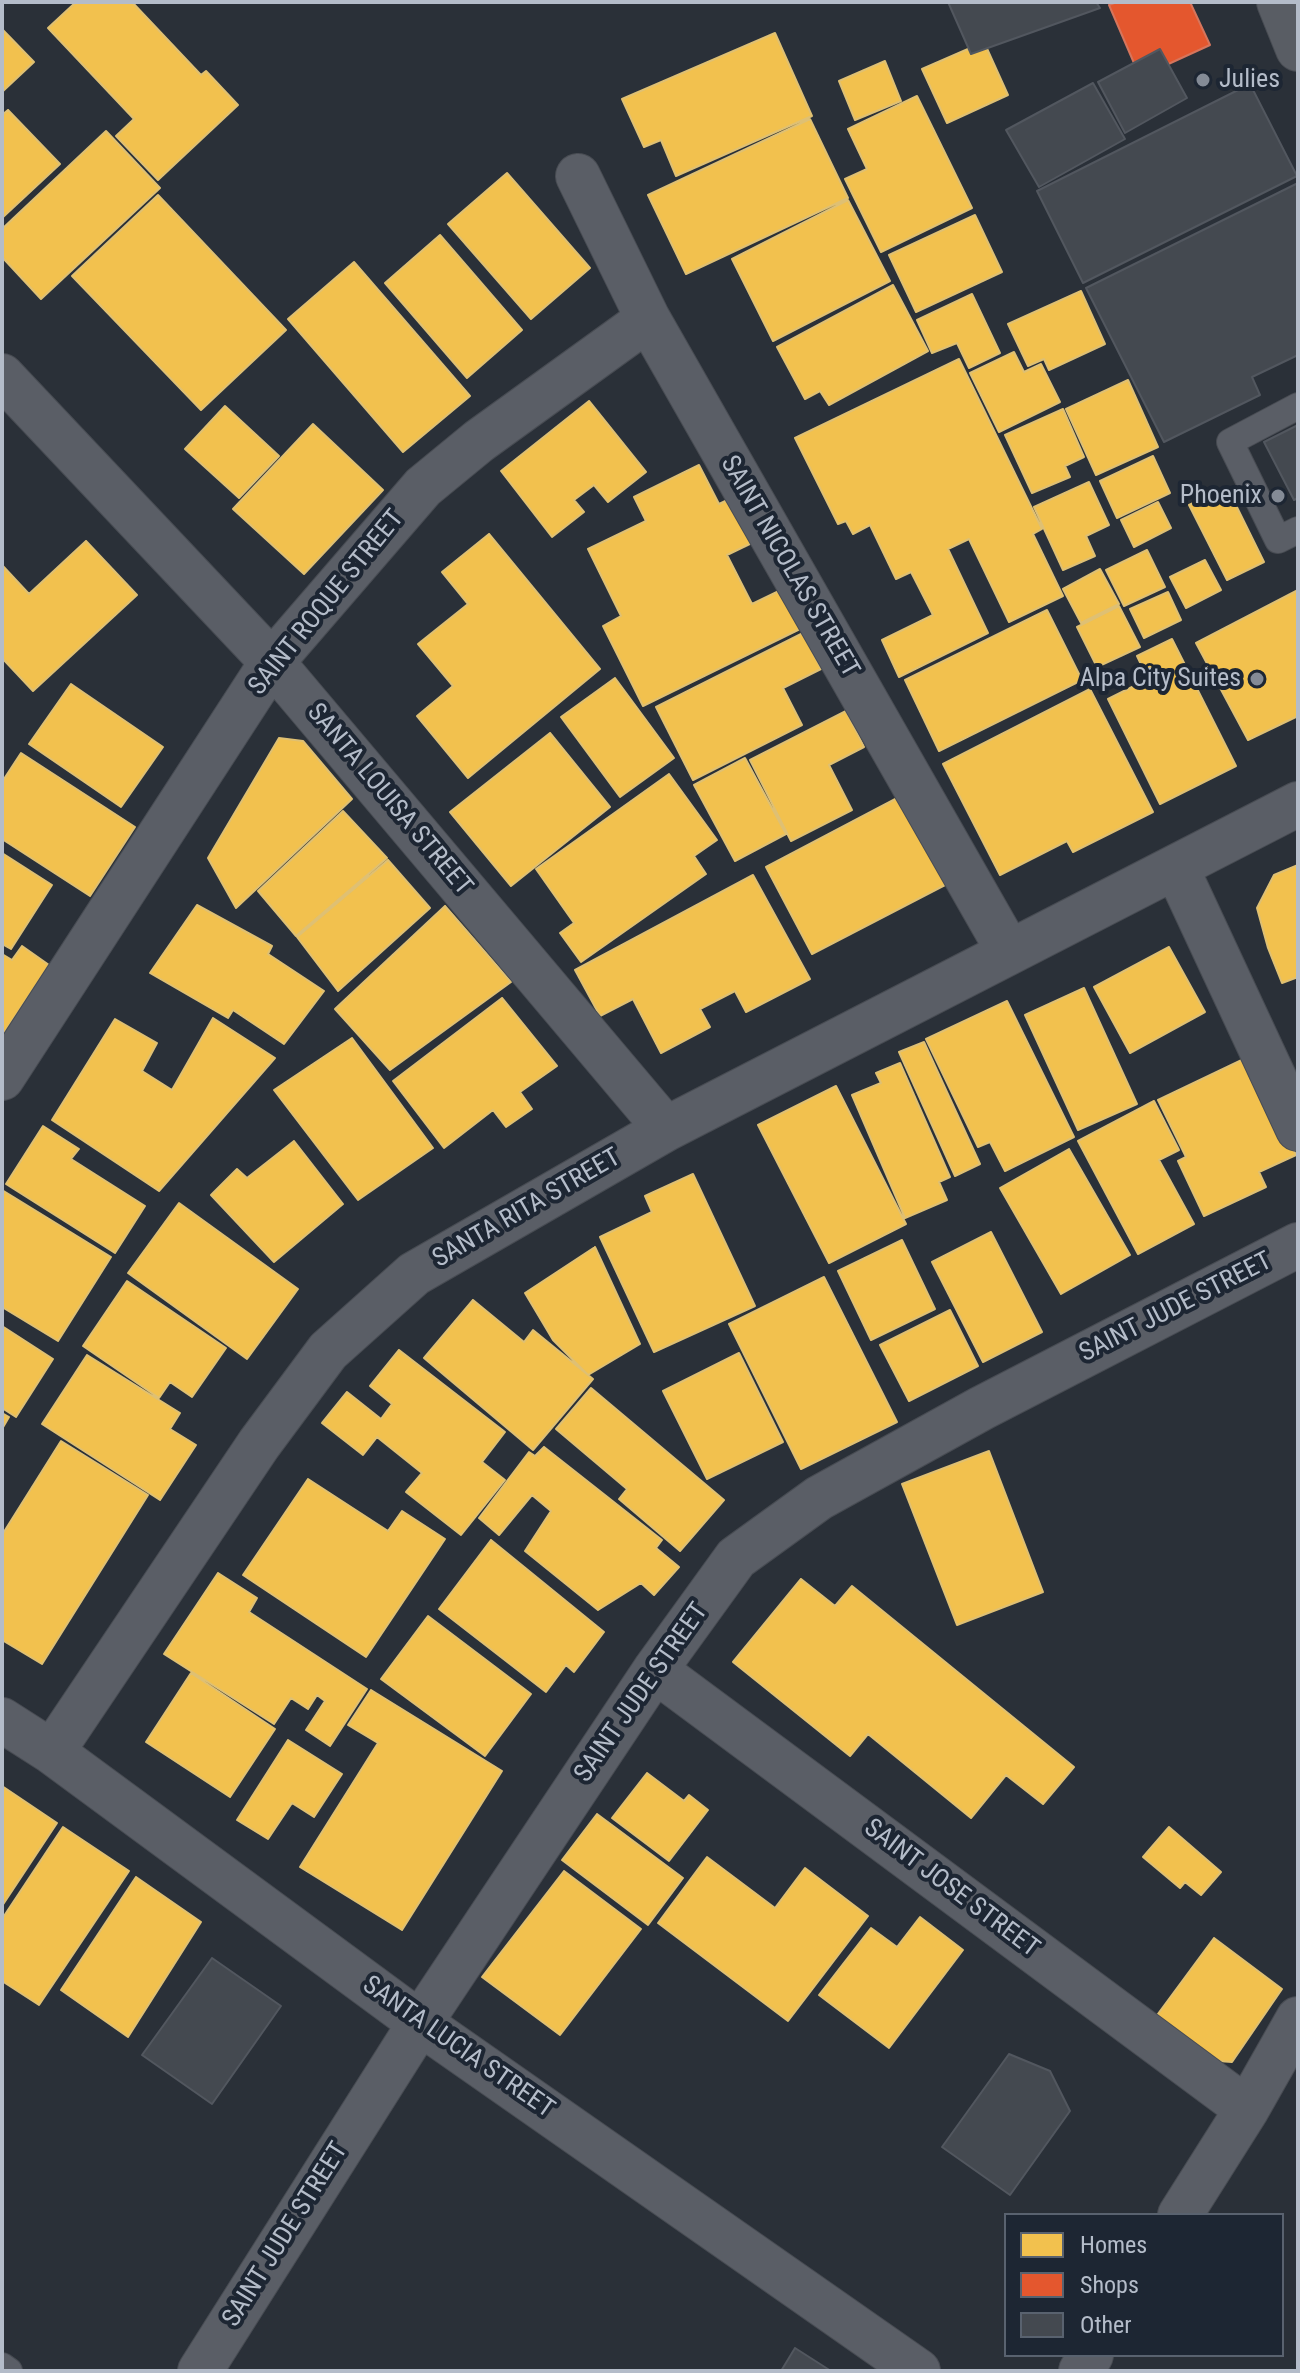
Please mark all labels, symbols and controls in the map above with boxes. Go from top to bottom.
place label: Julies [1219,64,1280,96]
marker: Julies [1194,71,1212,89]
street label: SAINT NICOLAS STREET [713,451,865,683]
place label: Phoenix [1180,480,1262,512]
marker: Phoenix [1269,487,1287,505]
street label: SAINT ROQUE STREET [243,504,411,702]
place label: Alpa City Suites [1080,663,1241,695]
marker: Alpa City Suites [1248,670,1266,688]
street label: SANTA LOUISA STREET [300,698,478,902]
street label: SANTA RITA STREET [428,1143,626,1275]
street label: SAINT JUDE STREET [1075,1246,1277,1370]
street label: SAINT JUDE STREET [569,1597,715,1789]
street label: SAINT JOSE STREET [857,1813,1045,1965]
street label: SANTA LUCIA STREET [356,1970,560,2126]
street label: SAINT JUDE STREET [217,2137,355,2333]
legend [1004,2213,1284,2357]
text: Homes [1080,2231,1147,2259]
text: Shops [1080,2271,1139,2299]
text: Other [1080,2311,1132,2339]

